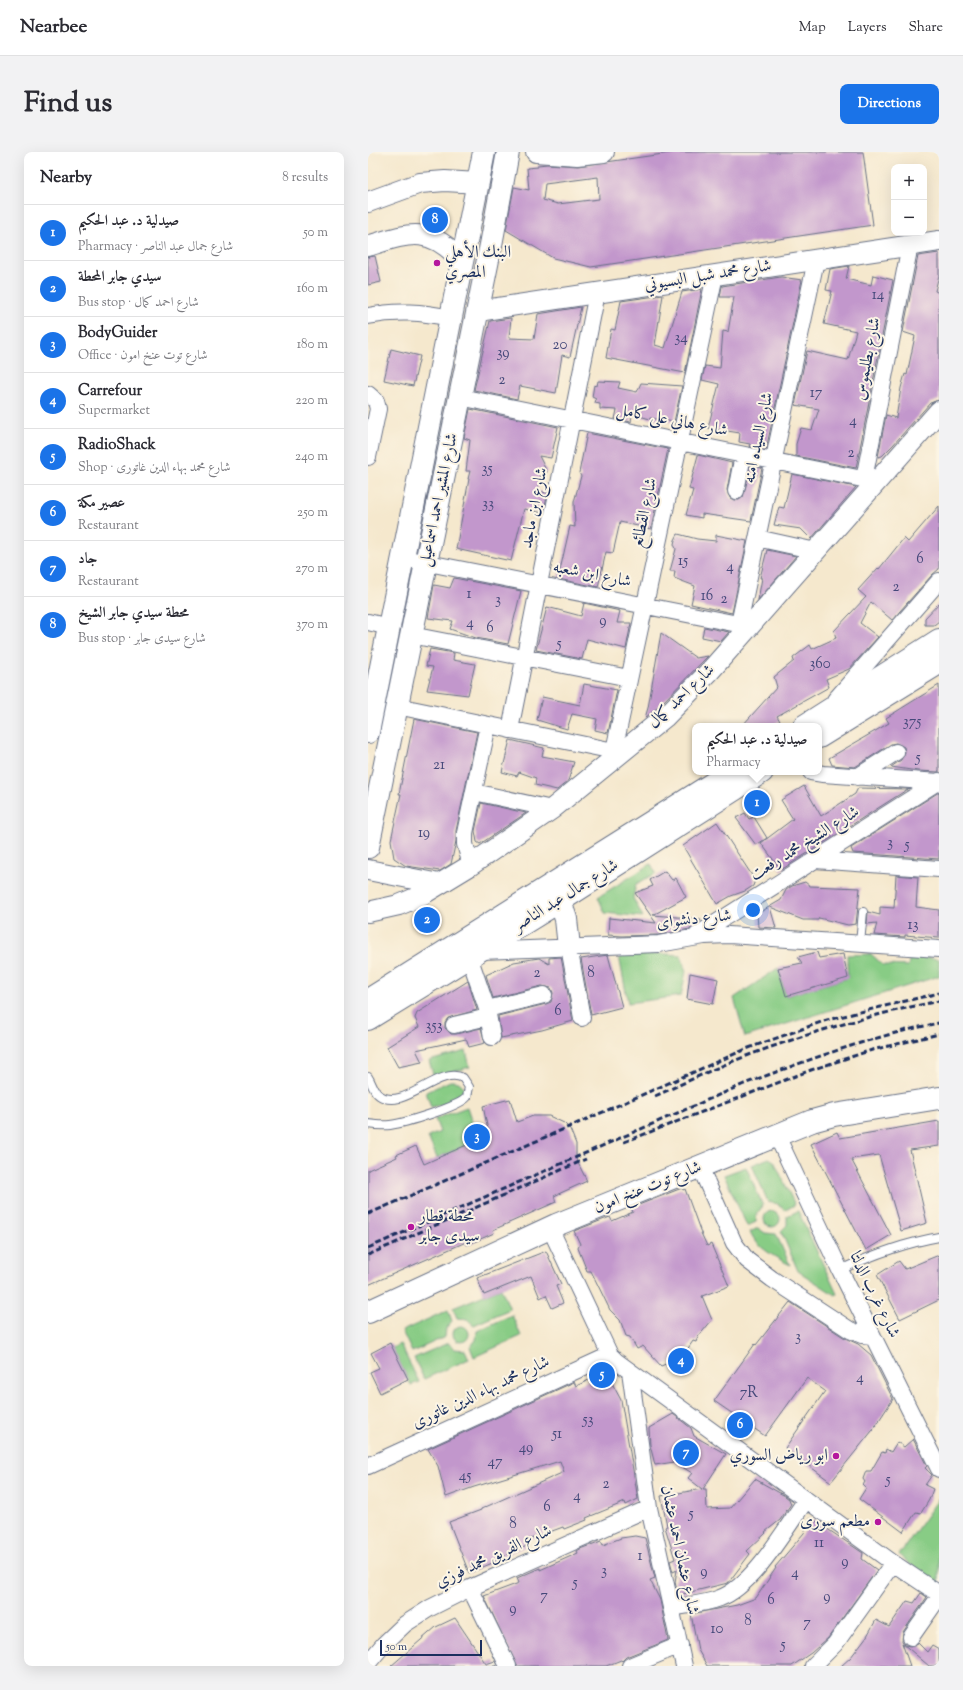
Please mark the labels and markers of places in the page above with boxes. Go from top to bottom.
pin: 8 [422,205,448,235]
place label: البنك الأهلي المصري [445,240,511,285]
marker: البنك الأهلي المصري [432,258,442,268]
pin: 1 [744,788,770,818]
pin: 2 [414,905,440,935]
pin: 3 [464,1122,490,1152]
place label: محطة قطار سيدى جابر [417,1205,480,1249]
marker: محطة قطار سيدى جابر [406,1222,416,1232]
pin: 4 [668,1346,694,1376]
pin: 5 [589,1360,615,1390]
pin: 6 [727,1410,753,1440]
pin: 7 [673,1438,699,1468]
place label: ابو رياض السوري [729,1444,828,1468]
marker: ابو رياض السوري [831,1451,841,1461]
place label: مطعم سورى [800,1510,870,1536]
marker: مطعم سورى [873,1517,883,1527]

